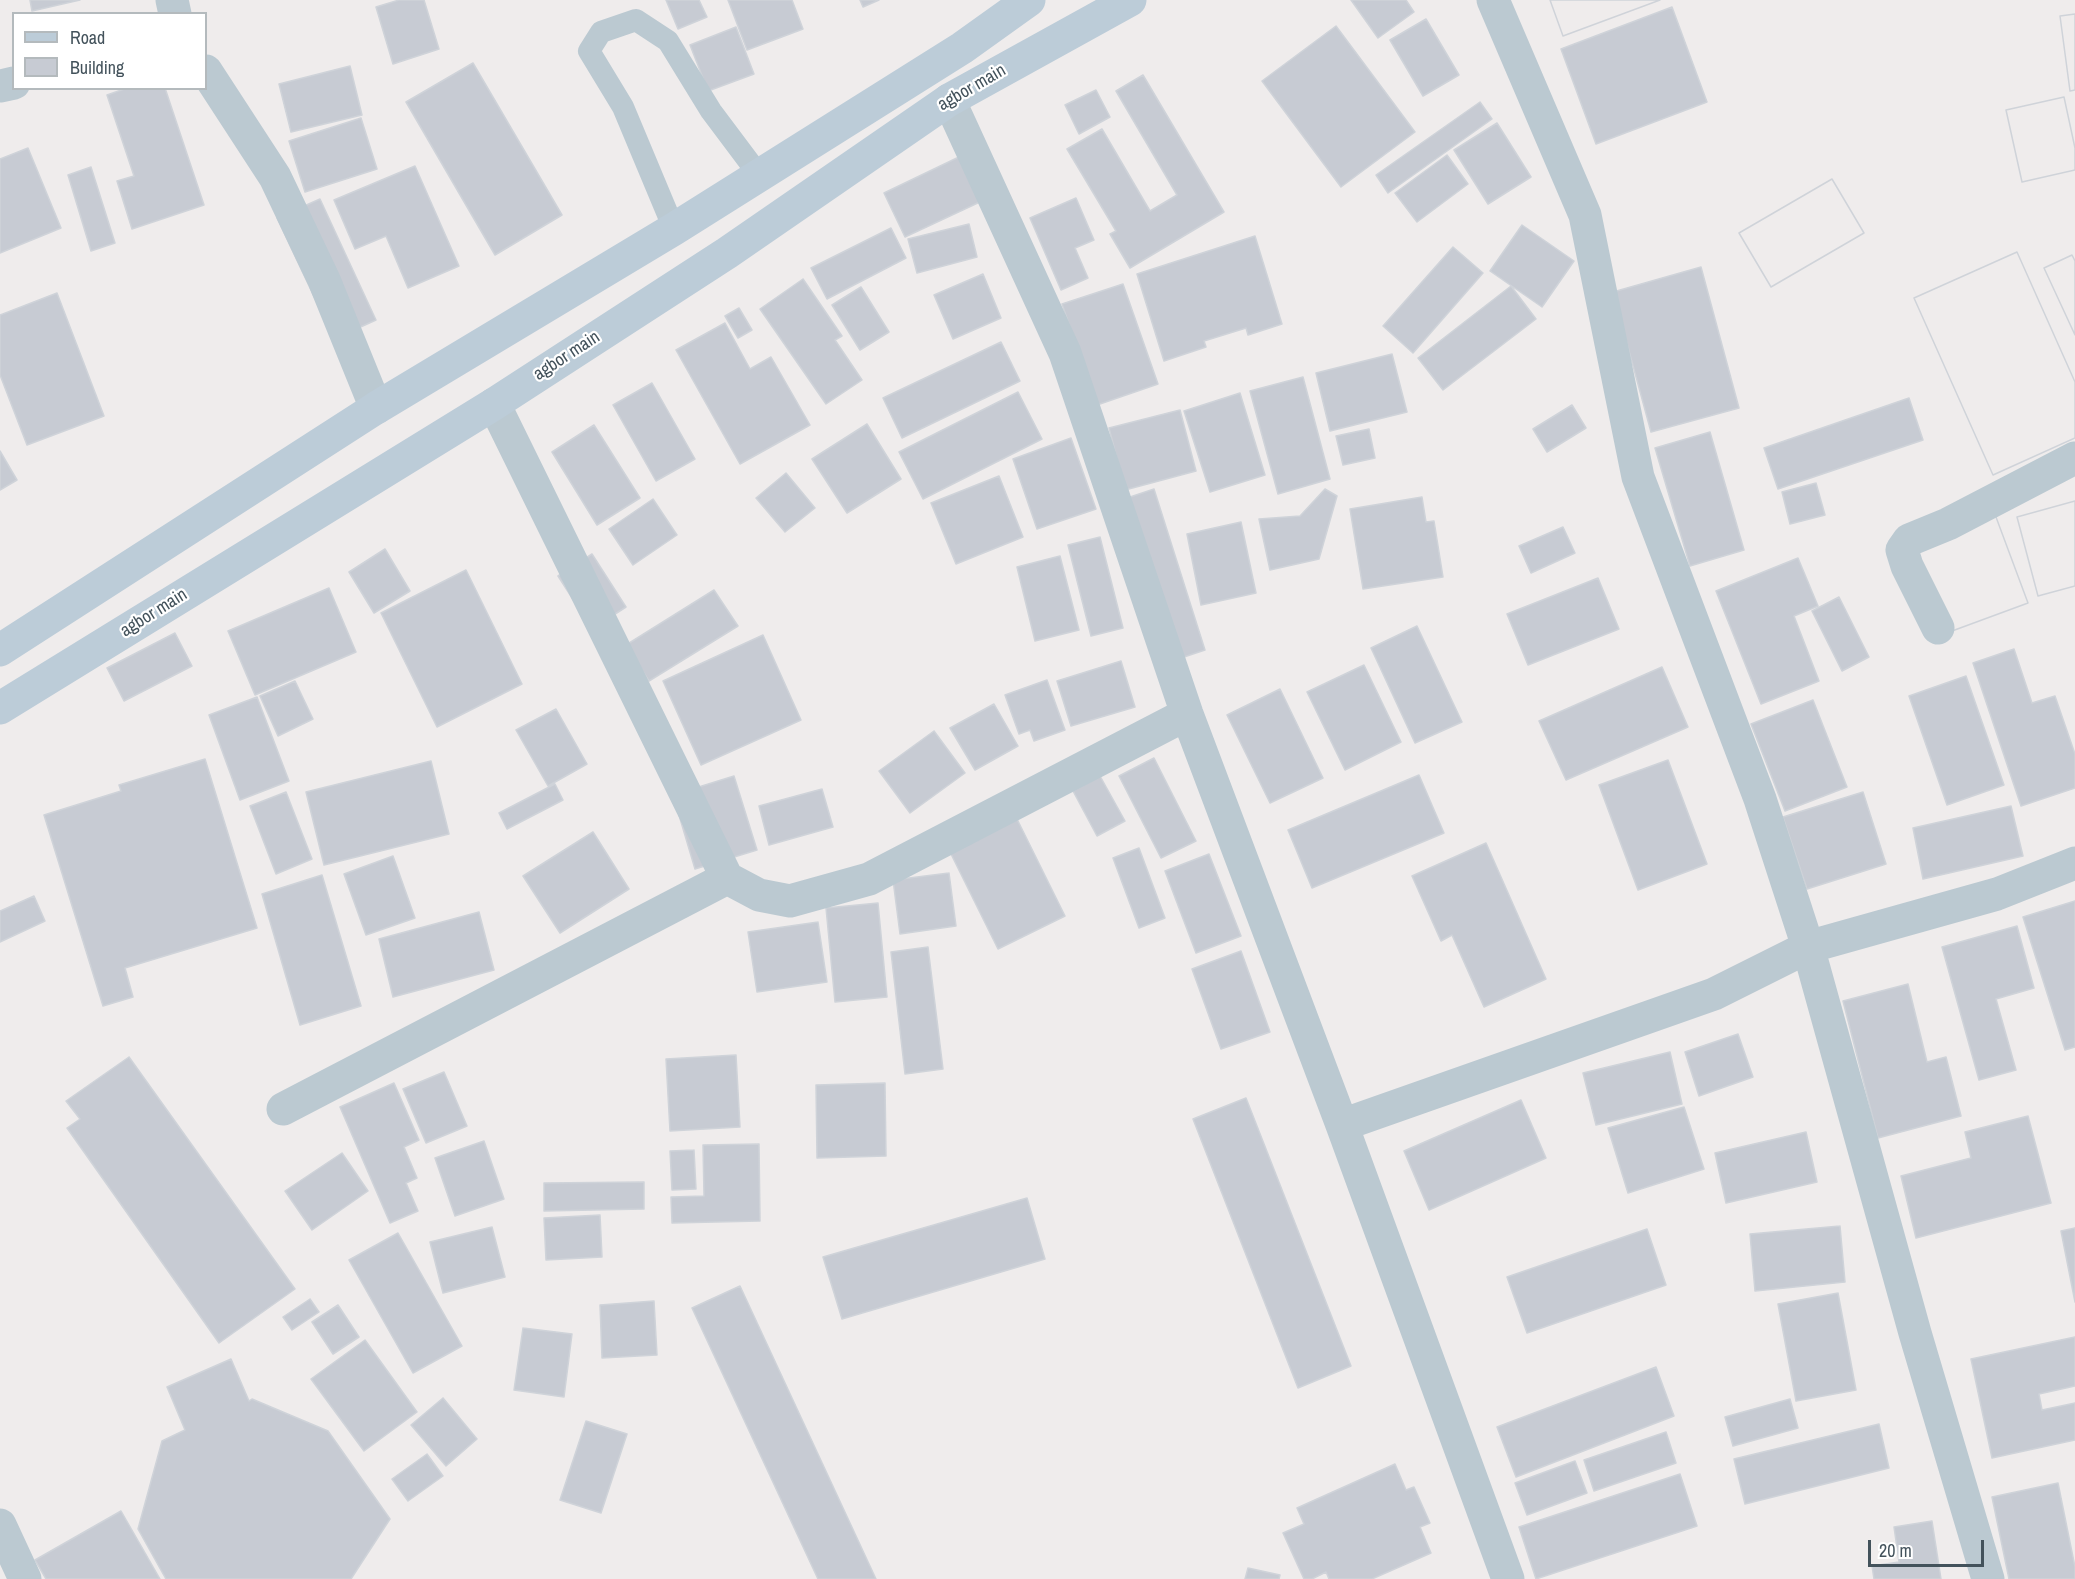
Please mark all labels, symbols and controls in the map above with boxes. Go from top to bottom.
legend [12,12,207,90]
text: Road [70,25,105,50]
text: Building [70,55,124,80]
street label: agbor main [934,60,1010,116]
street label: agbor main [530,327,604,385]
street label: agbor main [117,584,191,642]
scale bar [1871,1528,1986,1566]
text: 20 m [1879,1538,1912,1563]

